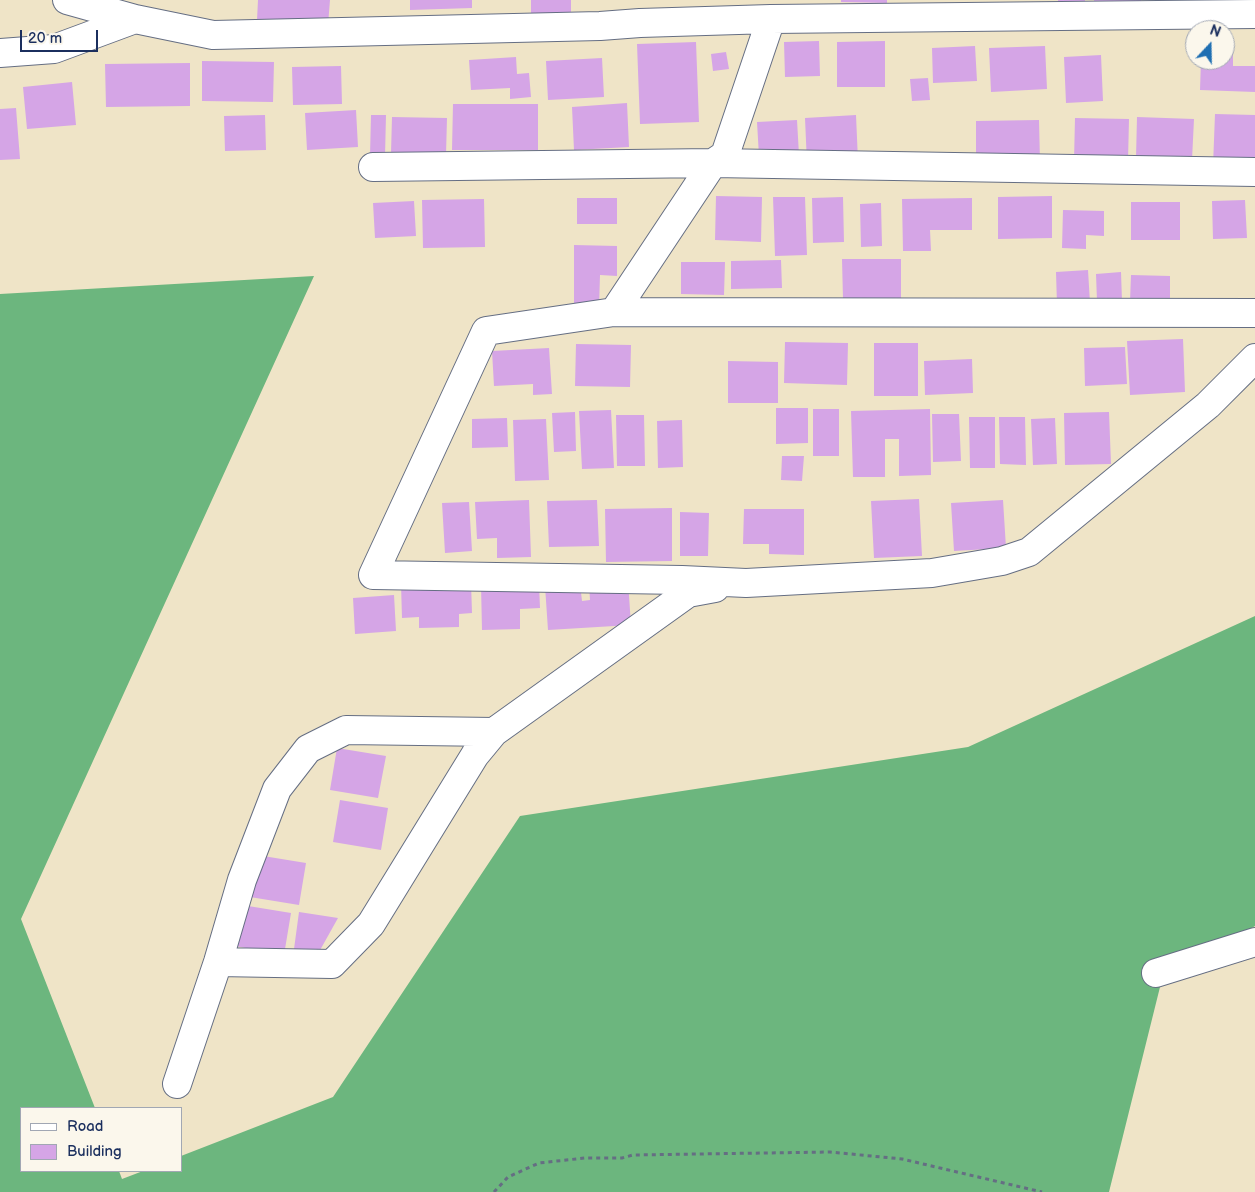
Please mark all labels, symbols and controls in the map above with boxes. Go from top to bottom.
scale bar [22,20,100,52]
north arrow [1185,20,1235,70]
text: N [1207,22,1223,41]
text: 20 m [28,29,62,48]
legend [20,1107,182,1172]
text: Road [67,1117,103,1136]
text: Building [67,1142,122,1161]

